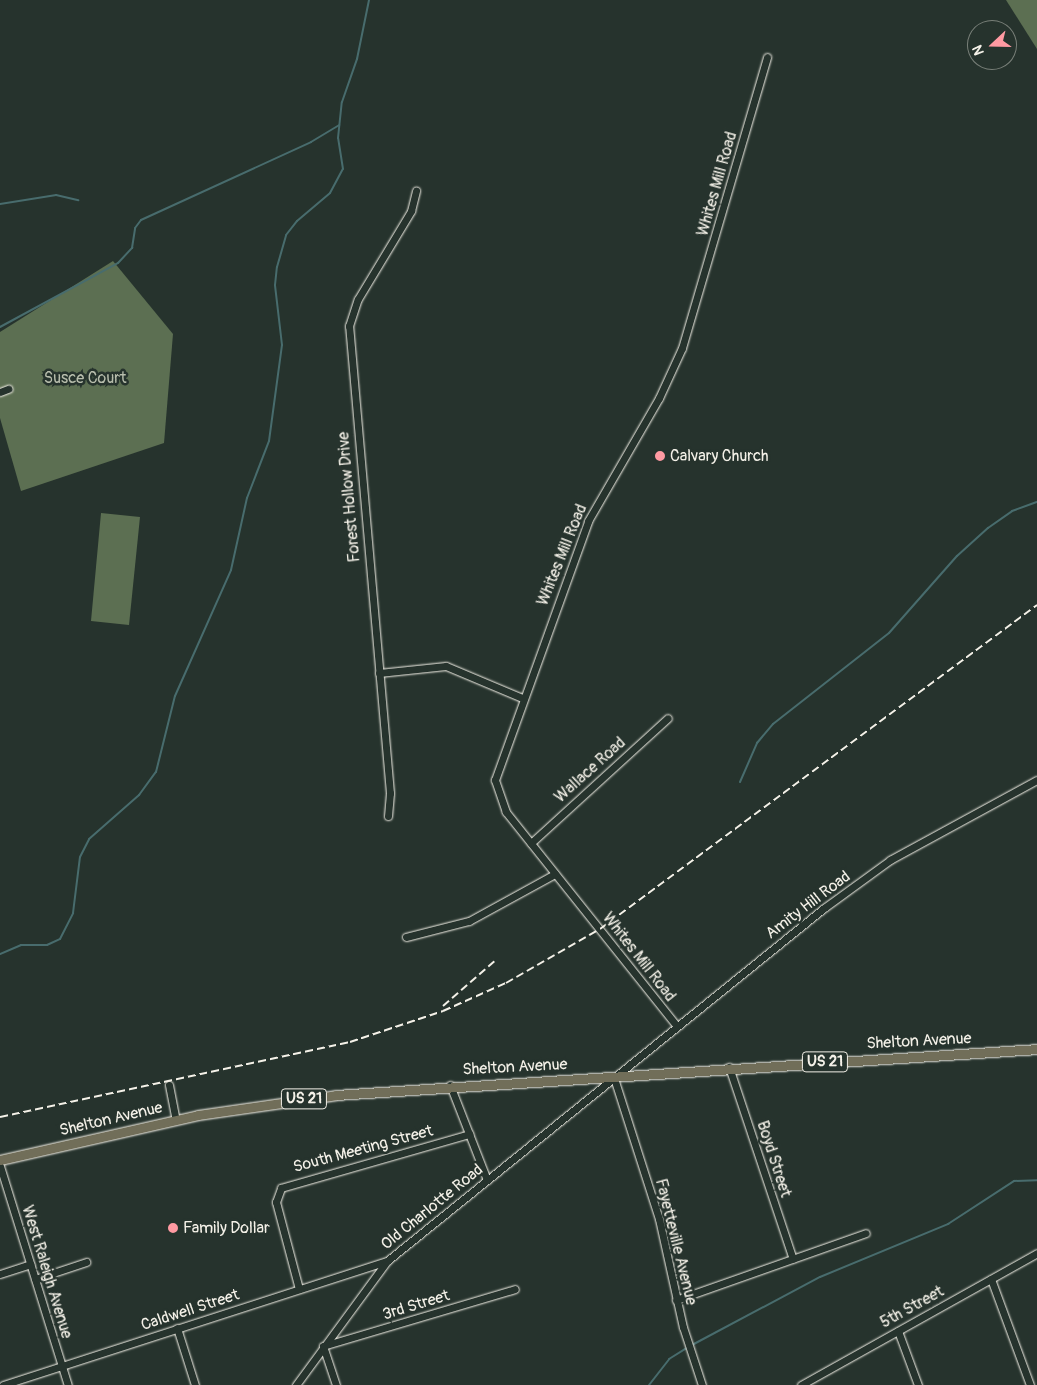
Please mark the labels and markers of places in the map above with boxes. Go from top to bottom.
place label: Calvary Church [670,446,769,466]
marker: Calvary Church [654,450,666,462]
place label: Family Dollar [183,1218,270,1238]
marker: Family Dollar [167,1222,179,1234]

